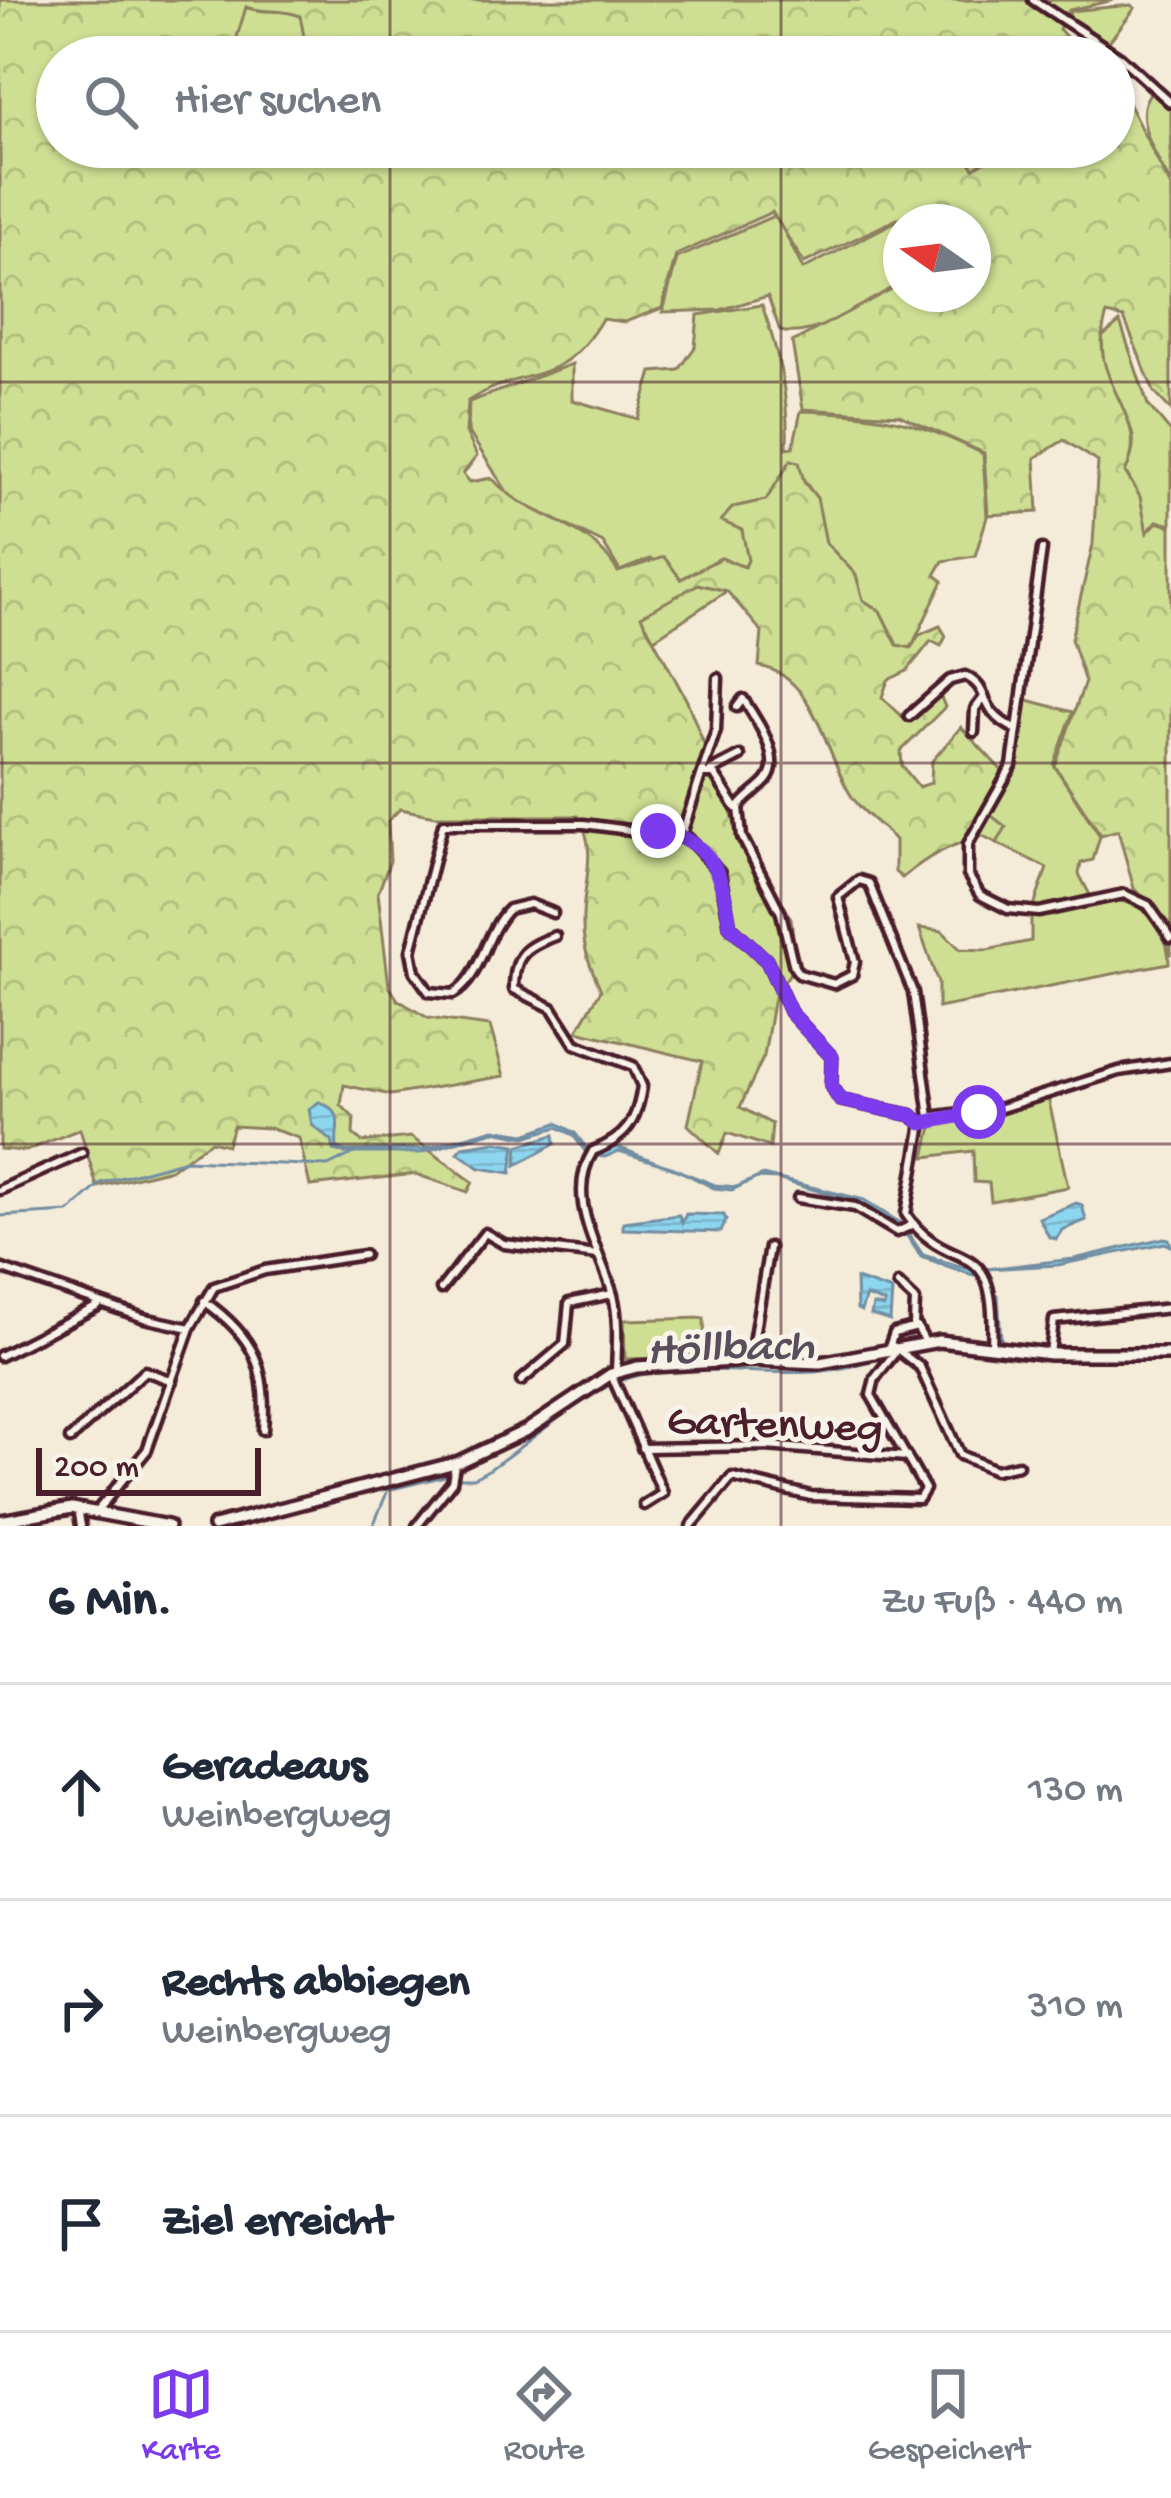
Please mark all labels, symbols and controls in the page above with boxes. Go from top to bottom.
search box [36,36,1135,168]
icon: search [78,69,144,135]
text: Hier suchen [174,76,381,129]
north arrow [883,204,991,312]
route end [631,804,685,858]
route start [952,1085,1006,1139]
water label: Höllbach [646,1320,816,1383]
street label: Gartenweg [666,1397,884,1458]
scale bar [36,1442,261,1495]
text: 200 m [54,1450,139,1488]
text: 6 Min. [48,1574,173,1634]
text: Zu Fuß · 440 m [882,1581,1123,1627]
text: Geradeaus [162,1742,367,1795]
icon: ahead [48,1759,114,1825]
text: 130 m [1028,1769,1123,1815]
text: Weinbergweg [162,1795,392,1841]
text: Rechts abbiegen [162,1958,470,2011]
icon: right [48,1975,114,2041]
text: 310 m [1028,1985,1123,2031]
text: Weinbergweg [162,2011,392,2057]
icon: arrive [48,2191,114,2257]
text: Ziel erreicht [162,2197,391,2250]
tab: Karte [142,2361,220,2471]
tab: Route [504,2361,584,2471]
tab: Gespeichert [868,2361,1029,2471]

